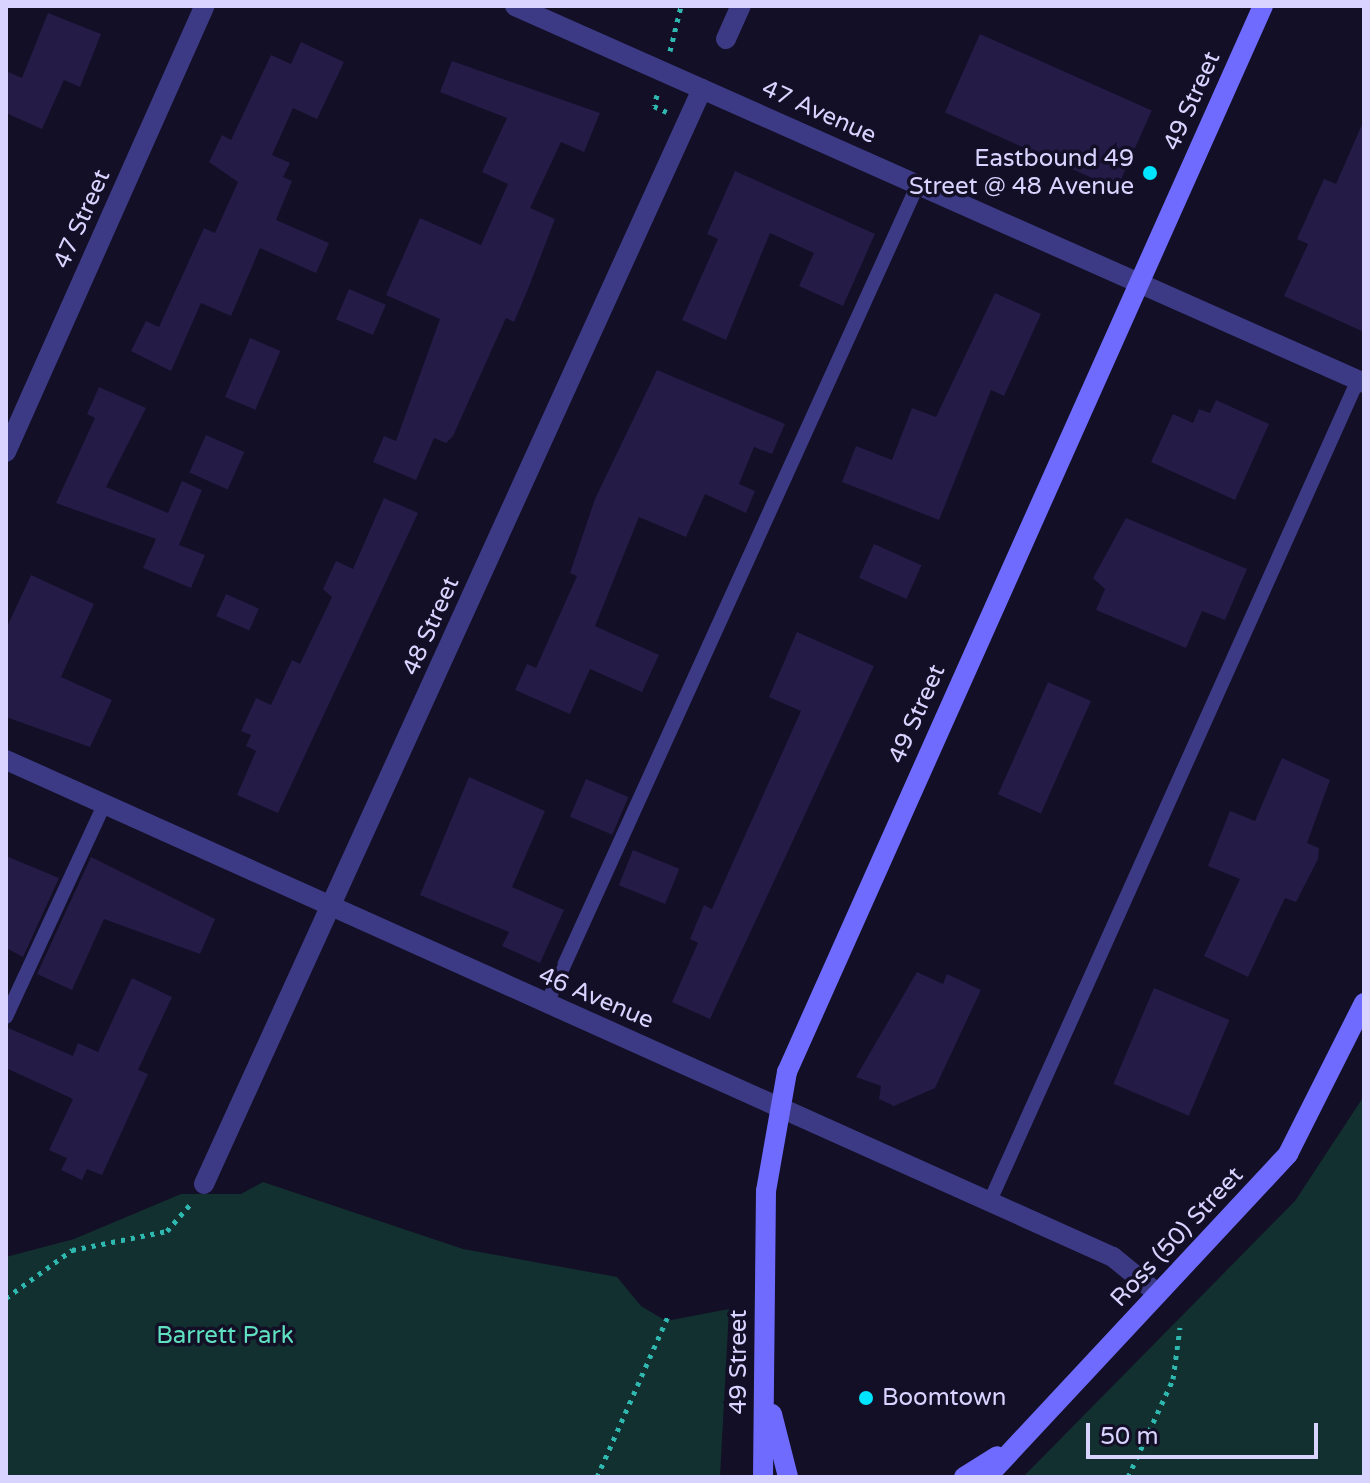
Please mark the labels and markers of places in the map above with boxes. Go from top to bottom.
place label: Eastbound 49 Street @ 48 Avenue [909,145,1134,201]
marker: Eastbound 49 Street @ 48 Avenue [1141,164,1159,182]
place label: Boomtown [882,1384,1006,1412]
marker: Boomtown [857,1389,875,1407]

